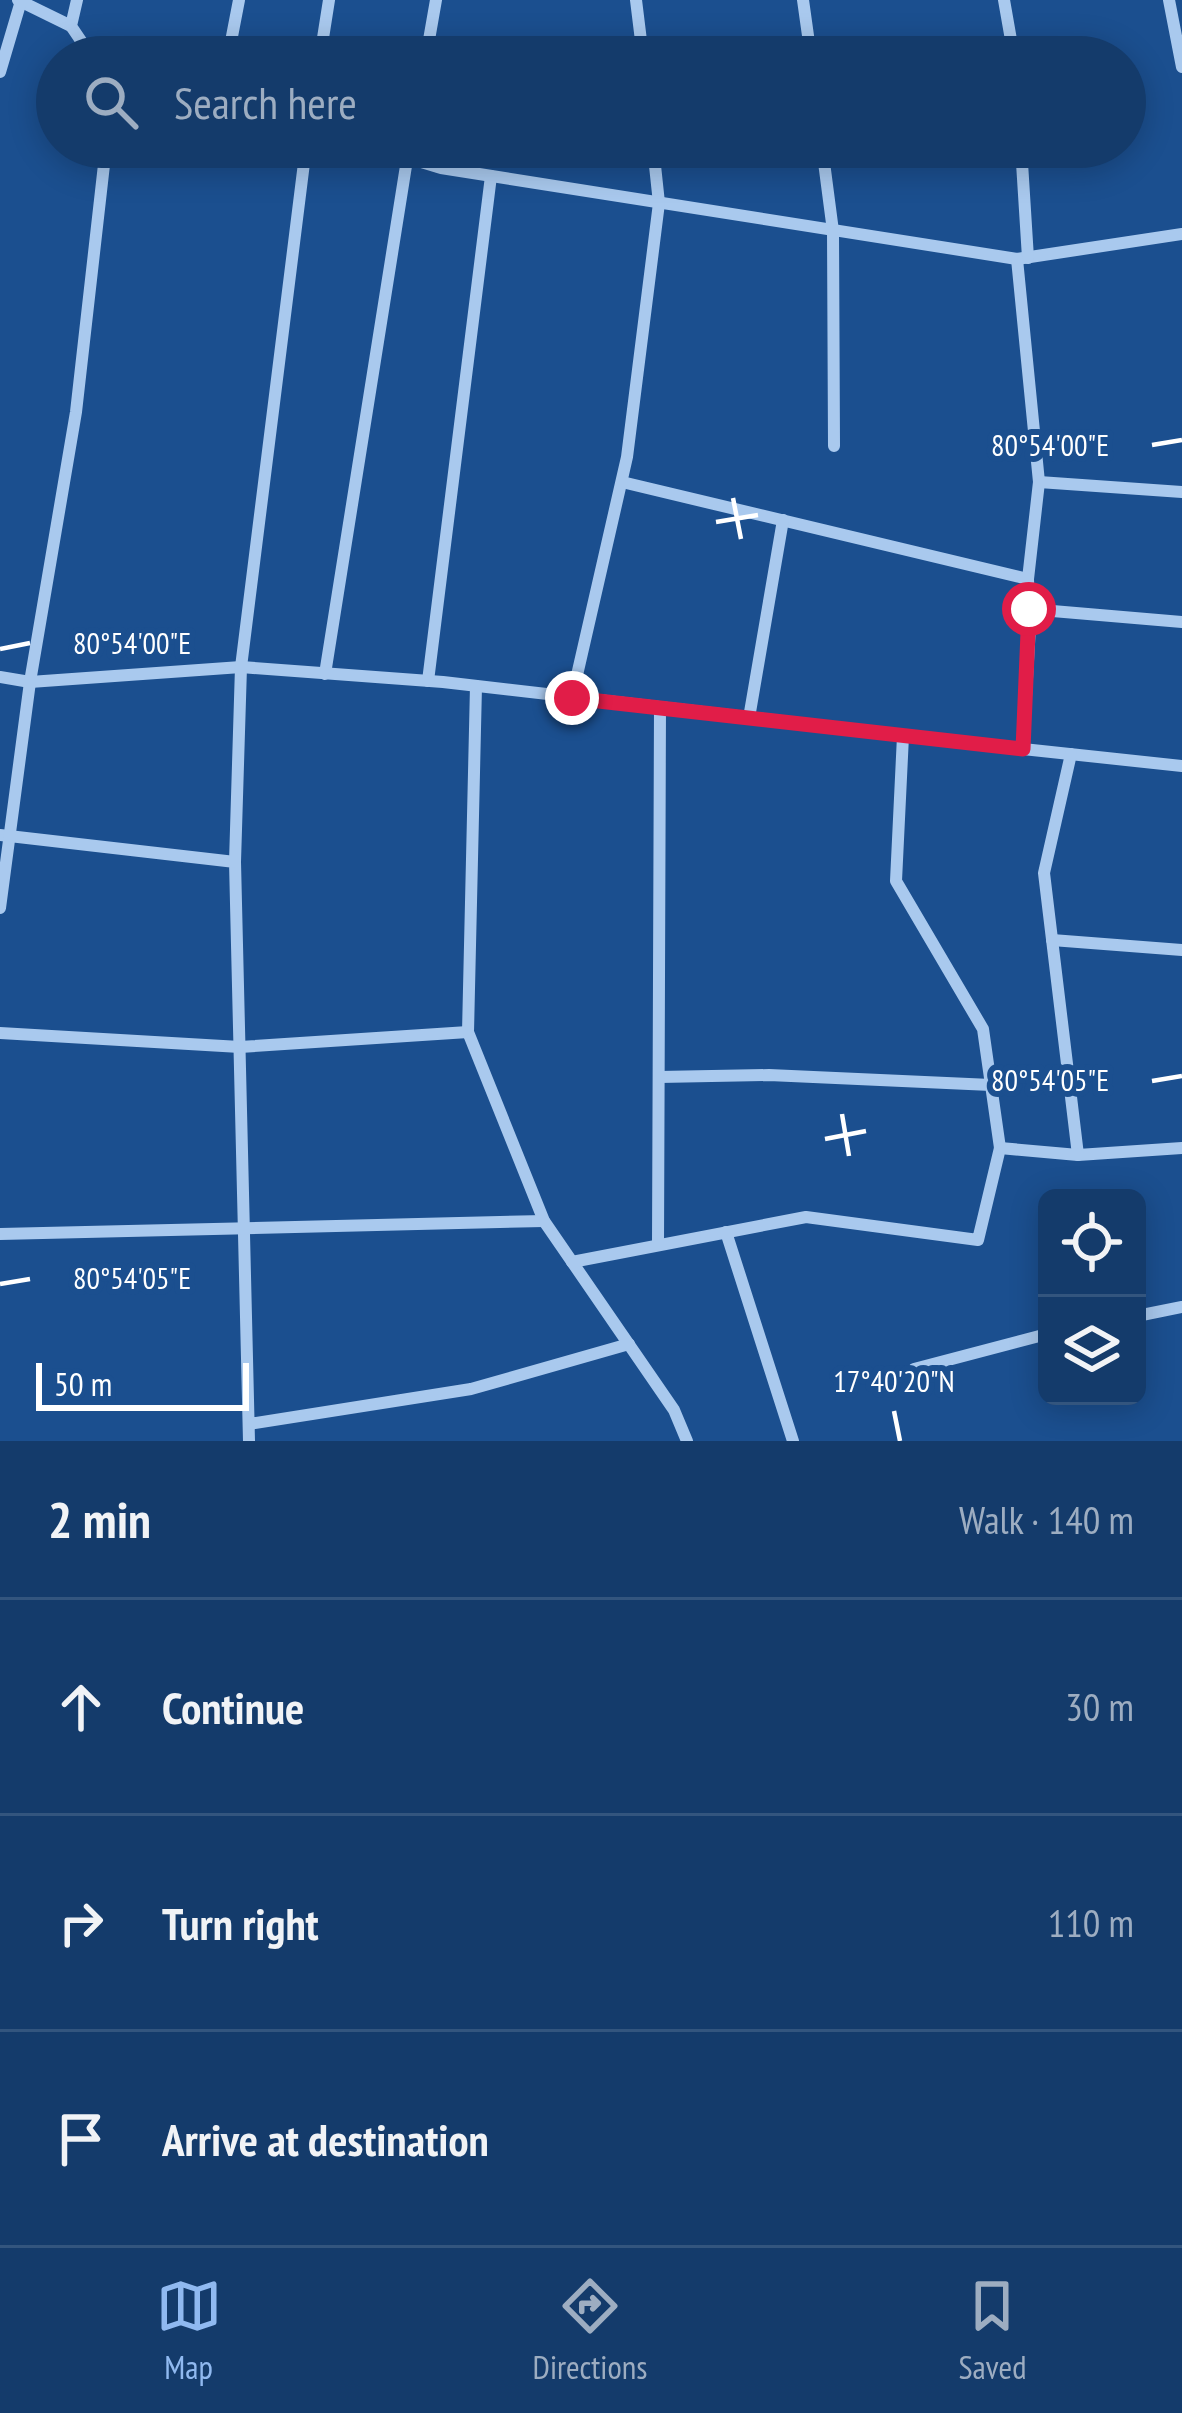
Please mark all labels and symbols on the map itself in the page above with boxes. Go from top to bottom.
text: 80°54'00"E [991,425,1109,464]
route start [1002,582,1056,636]
text: 80°54'00"E [73,623,191,662]
route end [545,671,599,725]
text: 80°54'05"E [991,1060,1109,1099]
text: 80°54'05"E [73,1258,191,1297]
scale bar [36,1357,249,1410]
text: 17°40'20"N [833,1361,955,1400]

